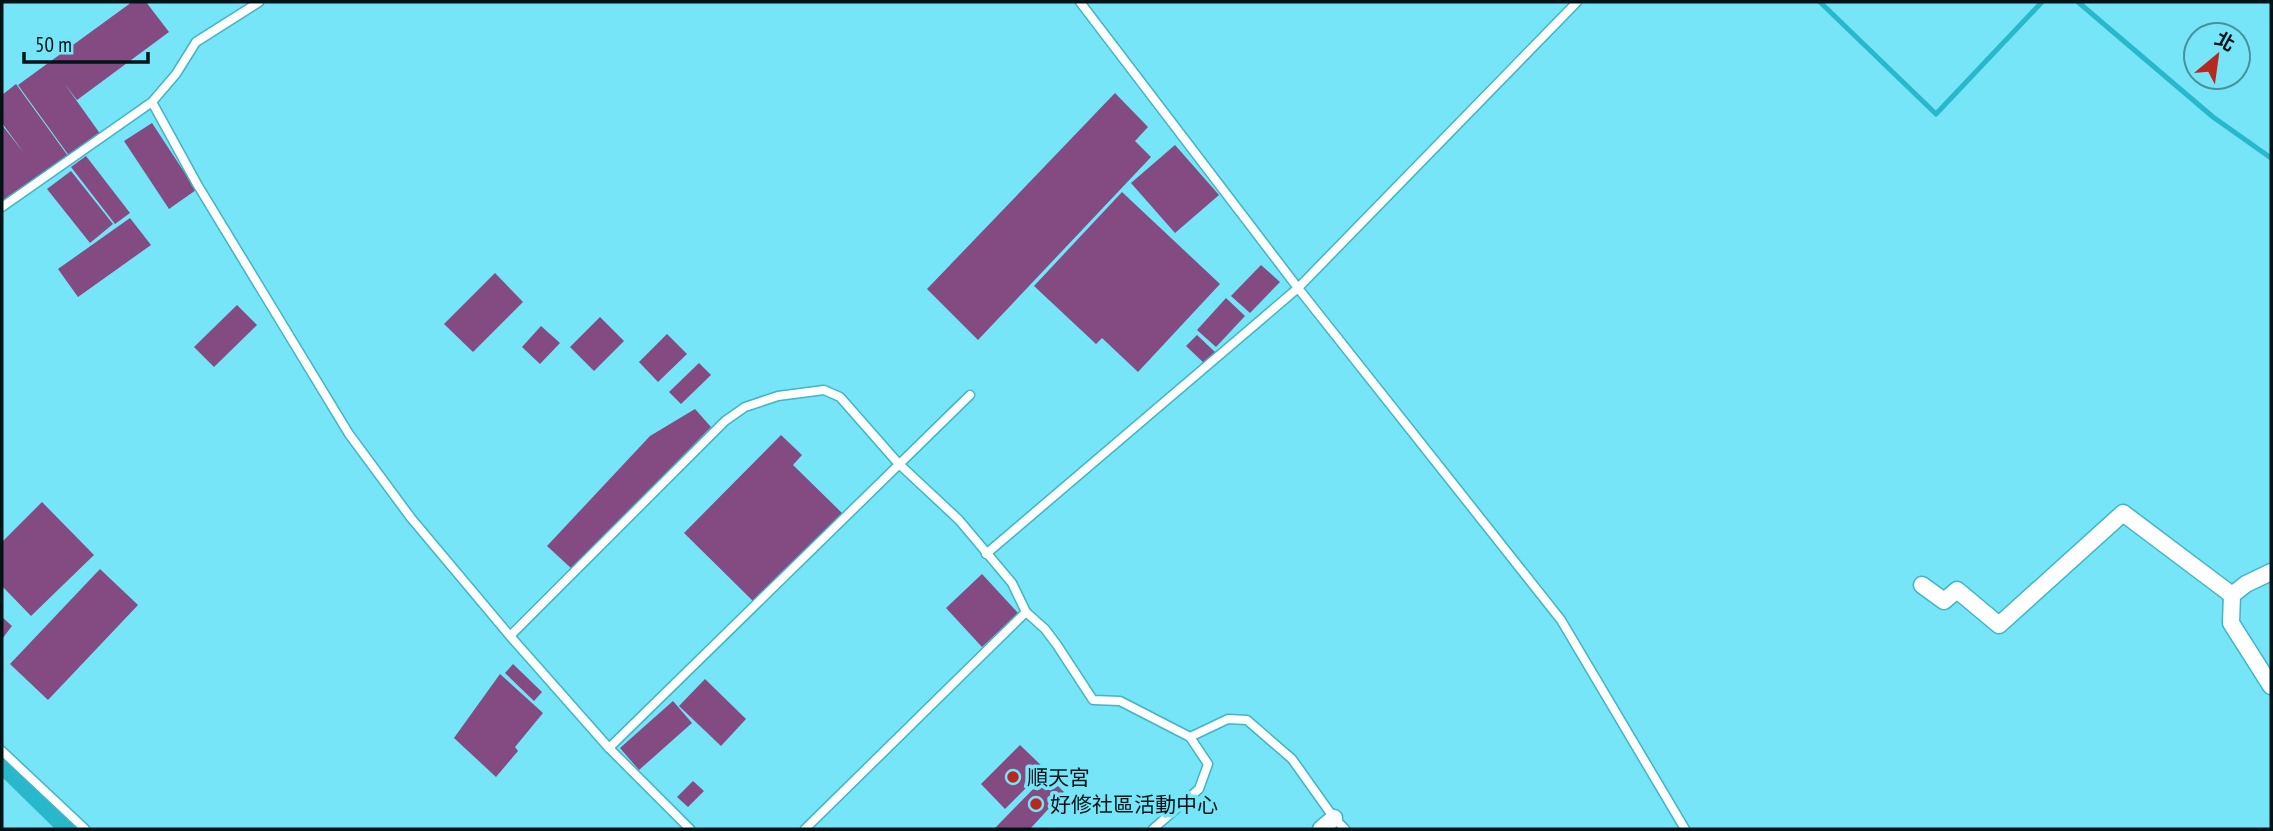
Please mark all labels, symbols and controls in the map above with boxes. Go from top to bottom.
scale bar [24,21,149,65]
north arrow [2182,21,2252,91]
text: 北 [2211,26,2239,56]
text: 50 m [35,31,72,58]
place label: 順天宮 [1027,764,1090,791]
marker: 順天宮 [1005,769,1021,785]
place label: 好修社區活動中心 [1050,791,1218,818]
marker: 好修社區活動中心 [1028,796,1044,812]

